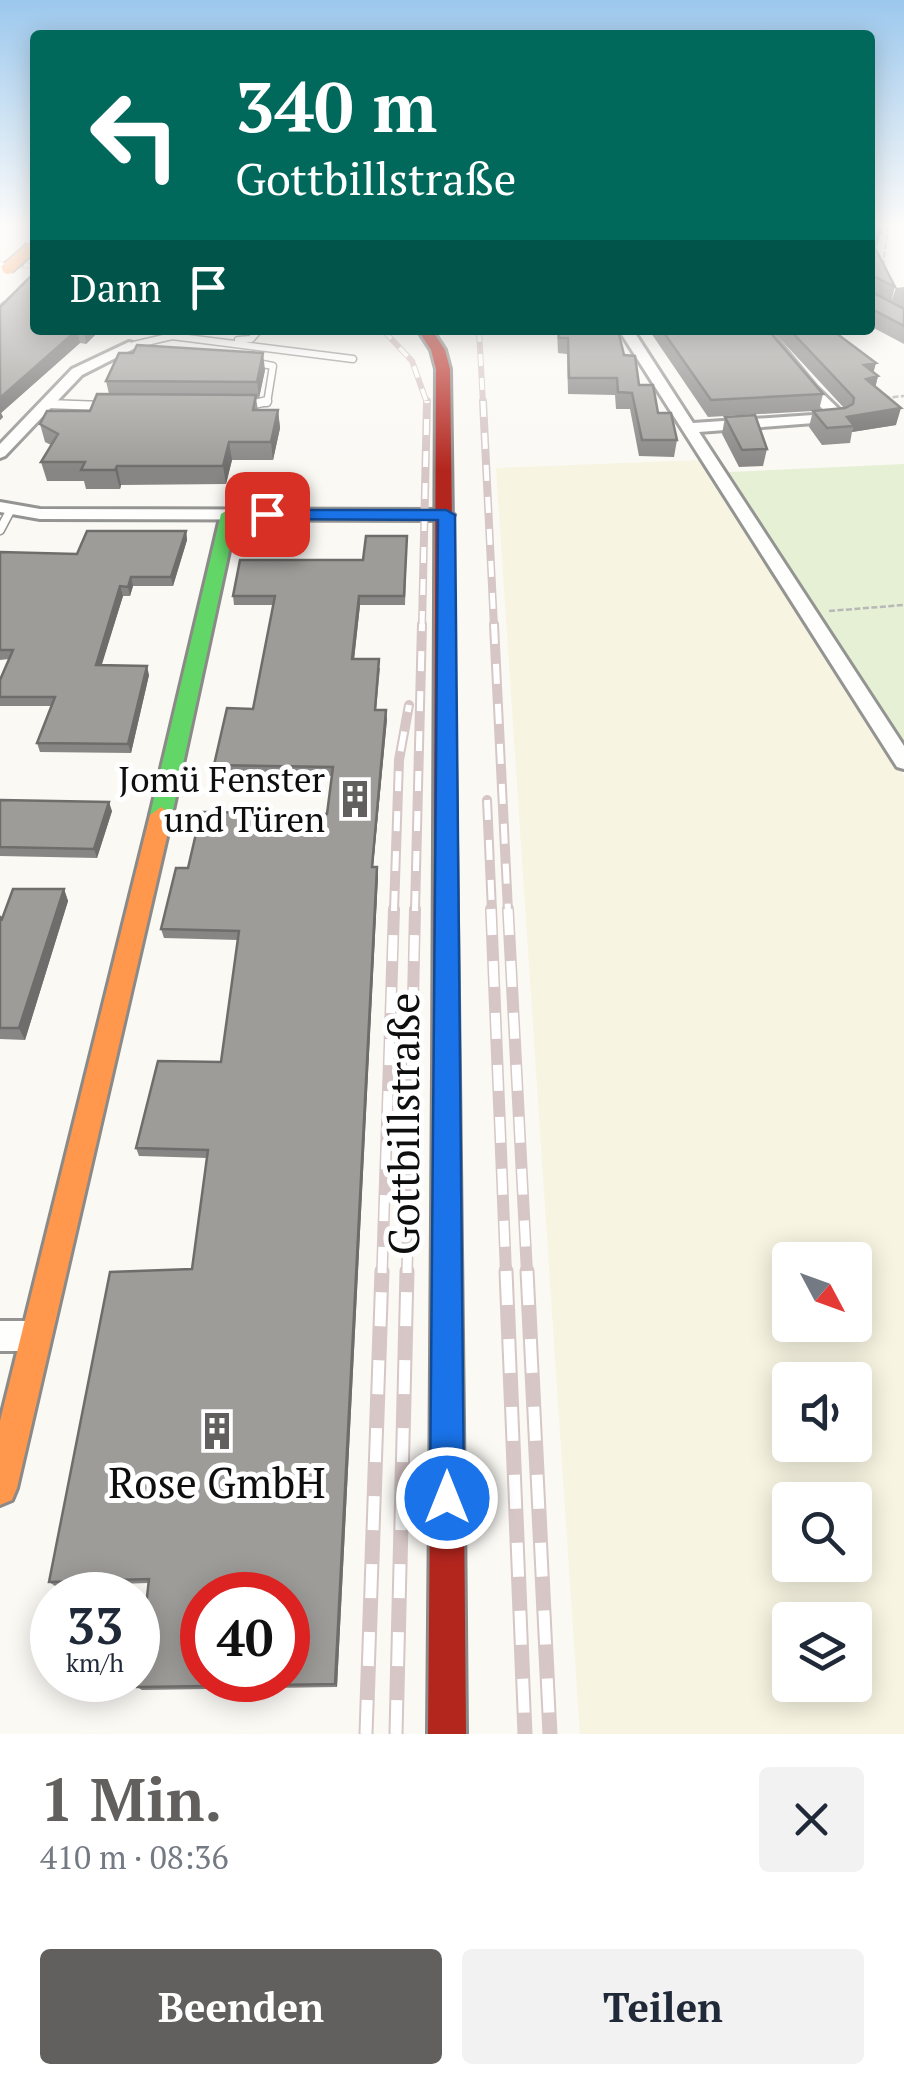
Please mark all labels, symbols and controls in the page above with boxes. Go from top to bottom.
text: 340 m [235,59,437,152]
icon: left [70,70,200,200]
text: Gottbillstraße [235,148,516,208]
icon: arrive [181,260,236,315]
text: Dann [70,263,161,313]
pin [225,472,310,557]
icon: arrive [240,487,295,542]
place label: Jomü Fenster und Türen [118,756,326,842]
building icon: Jomü Fenster und Türen [334,778,376,820]
street label: Gottbillstraße [375,993,431,1255]
north arrow [772,1242,872,1342]
map controls [772,1242,872,1702]
button: sound [772,1362,872,1462]
building icon: Rose GmbH [196,1410,238,1452]
position arrow [395,1446,499,1550]
place label: Rose GmbH [108,1454,326,1510]
button: search [772,1482,872,1582]
speed limit sign: 40 [180,1572,310,1702]
text: 33 [67,1592,123,1658]
button: layers [772,1602,872,1702]
text: km/h [66,1646,124,1679]
text: 1 Min. [40,1759,222,1838]
button: close [759,1767,864,1872]
text: 410 m · 08:36 [40,1836,228,1878]
button: Beenden [40,1949,442,2064]
button: Teilen [462,1949,864,2064]

